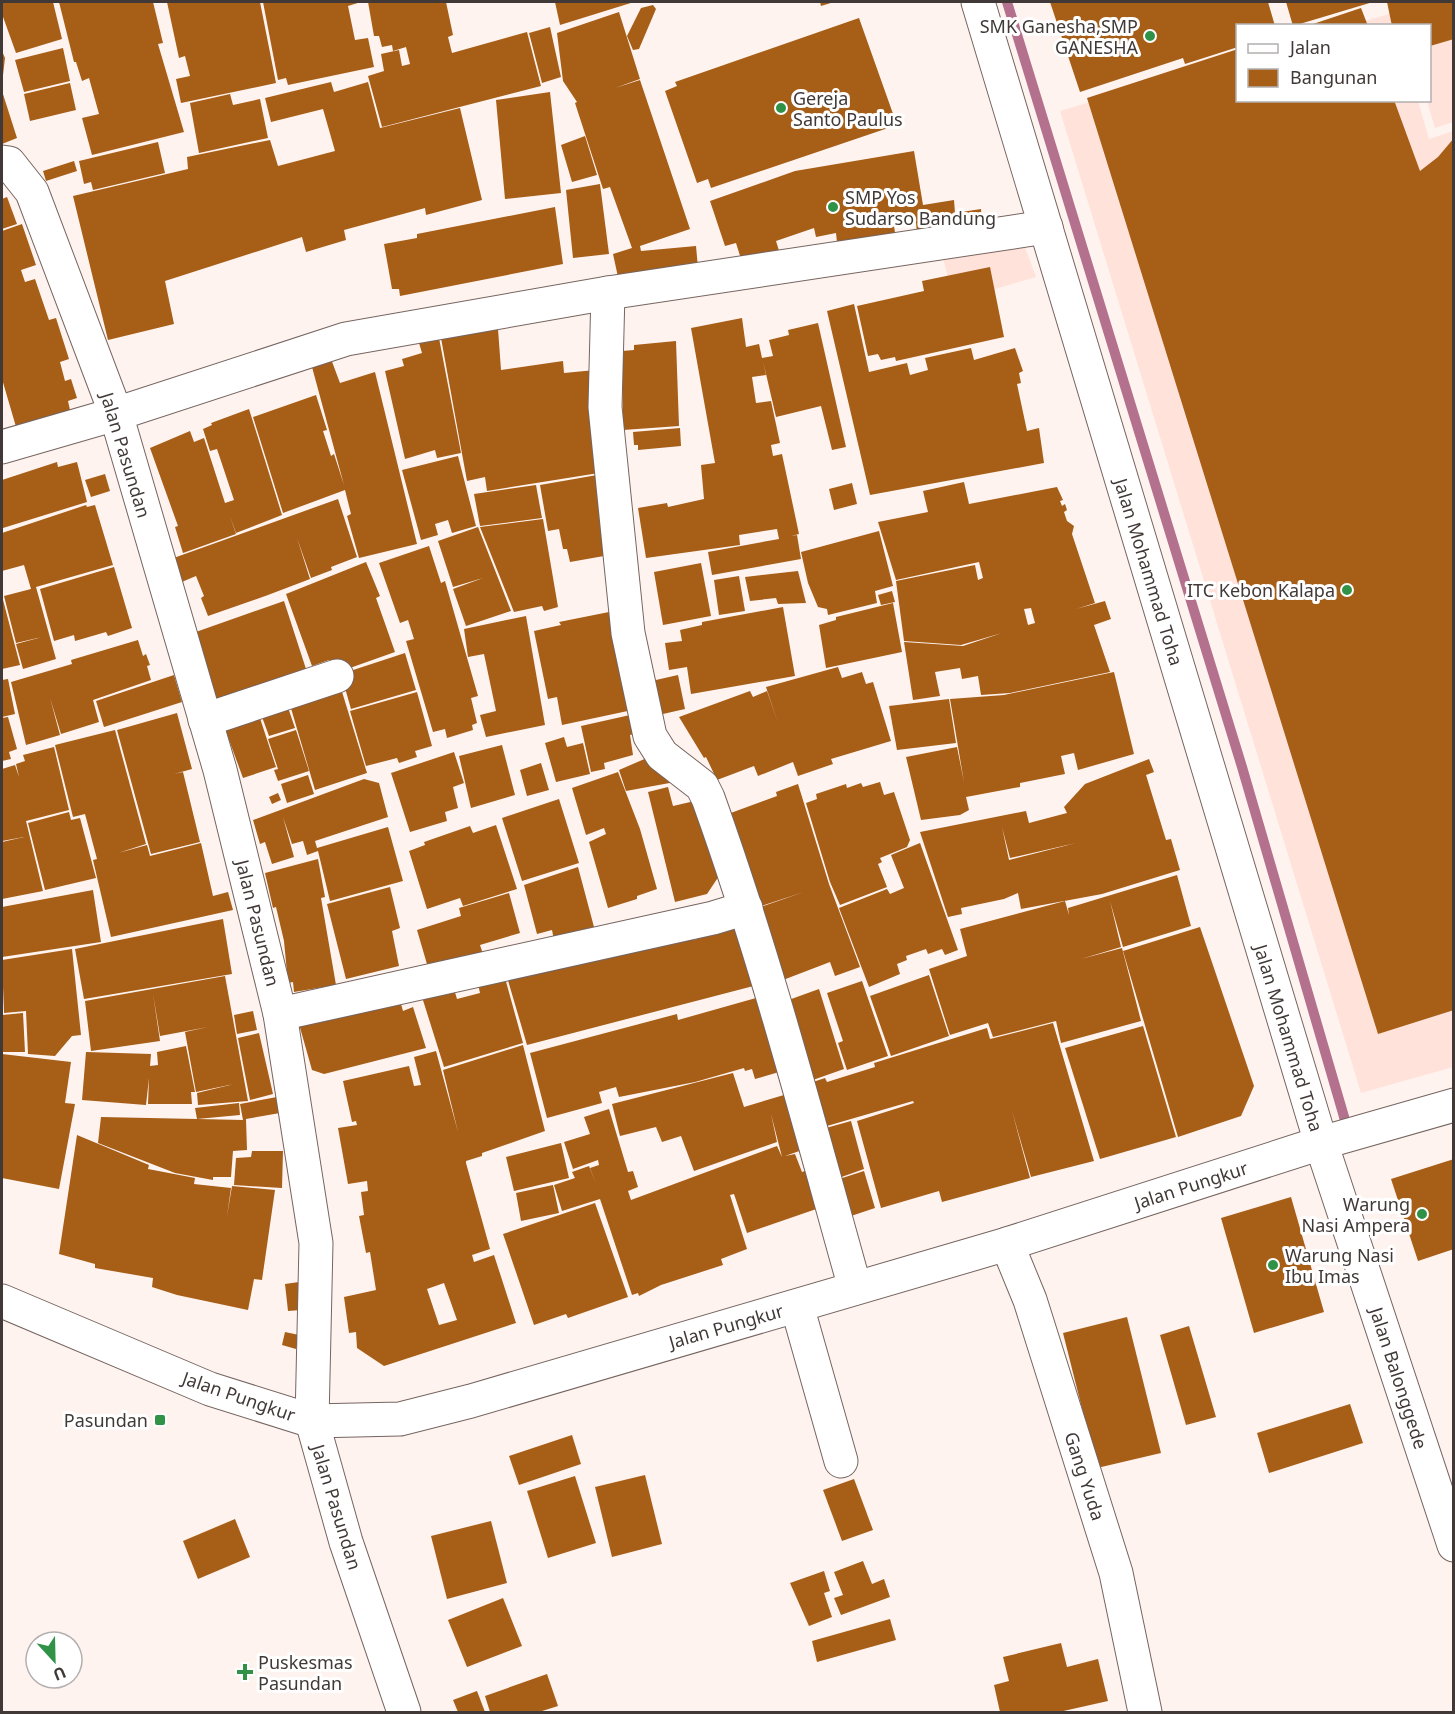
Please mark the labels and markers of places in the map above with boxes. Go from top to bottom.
place label: SMK Ganesha,SMP GANESHA [980,14,1138,59]
marker: SMK Ganesha,SMP GANESHA [1143,29,1157,43]
place label: Gereja Santo Paulus [793,86,903,131]
marker: Gereja Santo Paulus [774,101,788,115]
place label: SMP Yos Sudarso Bandung [845,185,996,230]
marker: SMP Yos Sudarso Bandung [826,200,840,214]
place label: ITC Kebon Kalapa [1187,578,1335,602]
marker: ITC Kebon Kalapa [1340,583,1354,597]
place label: Warung Nasi Ampera [1302,1192,1410,1237]
marker: Warung Nasi Ampera [1415,1207,1429,1221]
place label: Warung Nasi Ibu Imas [1285,1243,1394,1288]
marker: Warung Nasi Ibu Imas [1266,1258,1280,1272]
place label: Pasundan [64,1408,148,1432]
marker: Pasundan [153,1413,167,1427]
place label: Puskesmas Pasundan [258,1650,353,1695]
marker: Puskesmas Pasundan [236,1663,254,1681]

